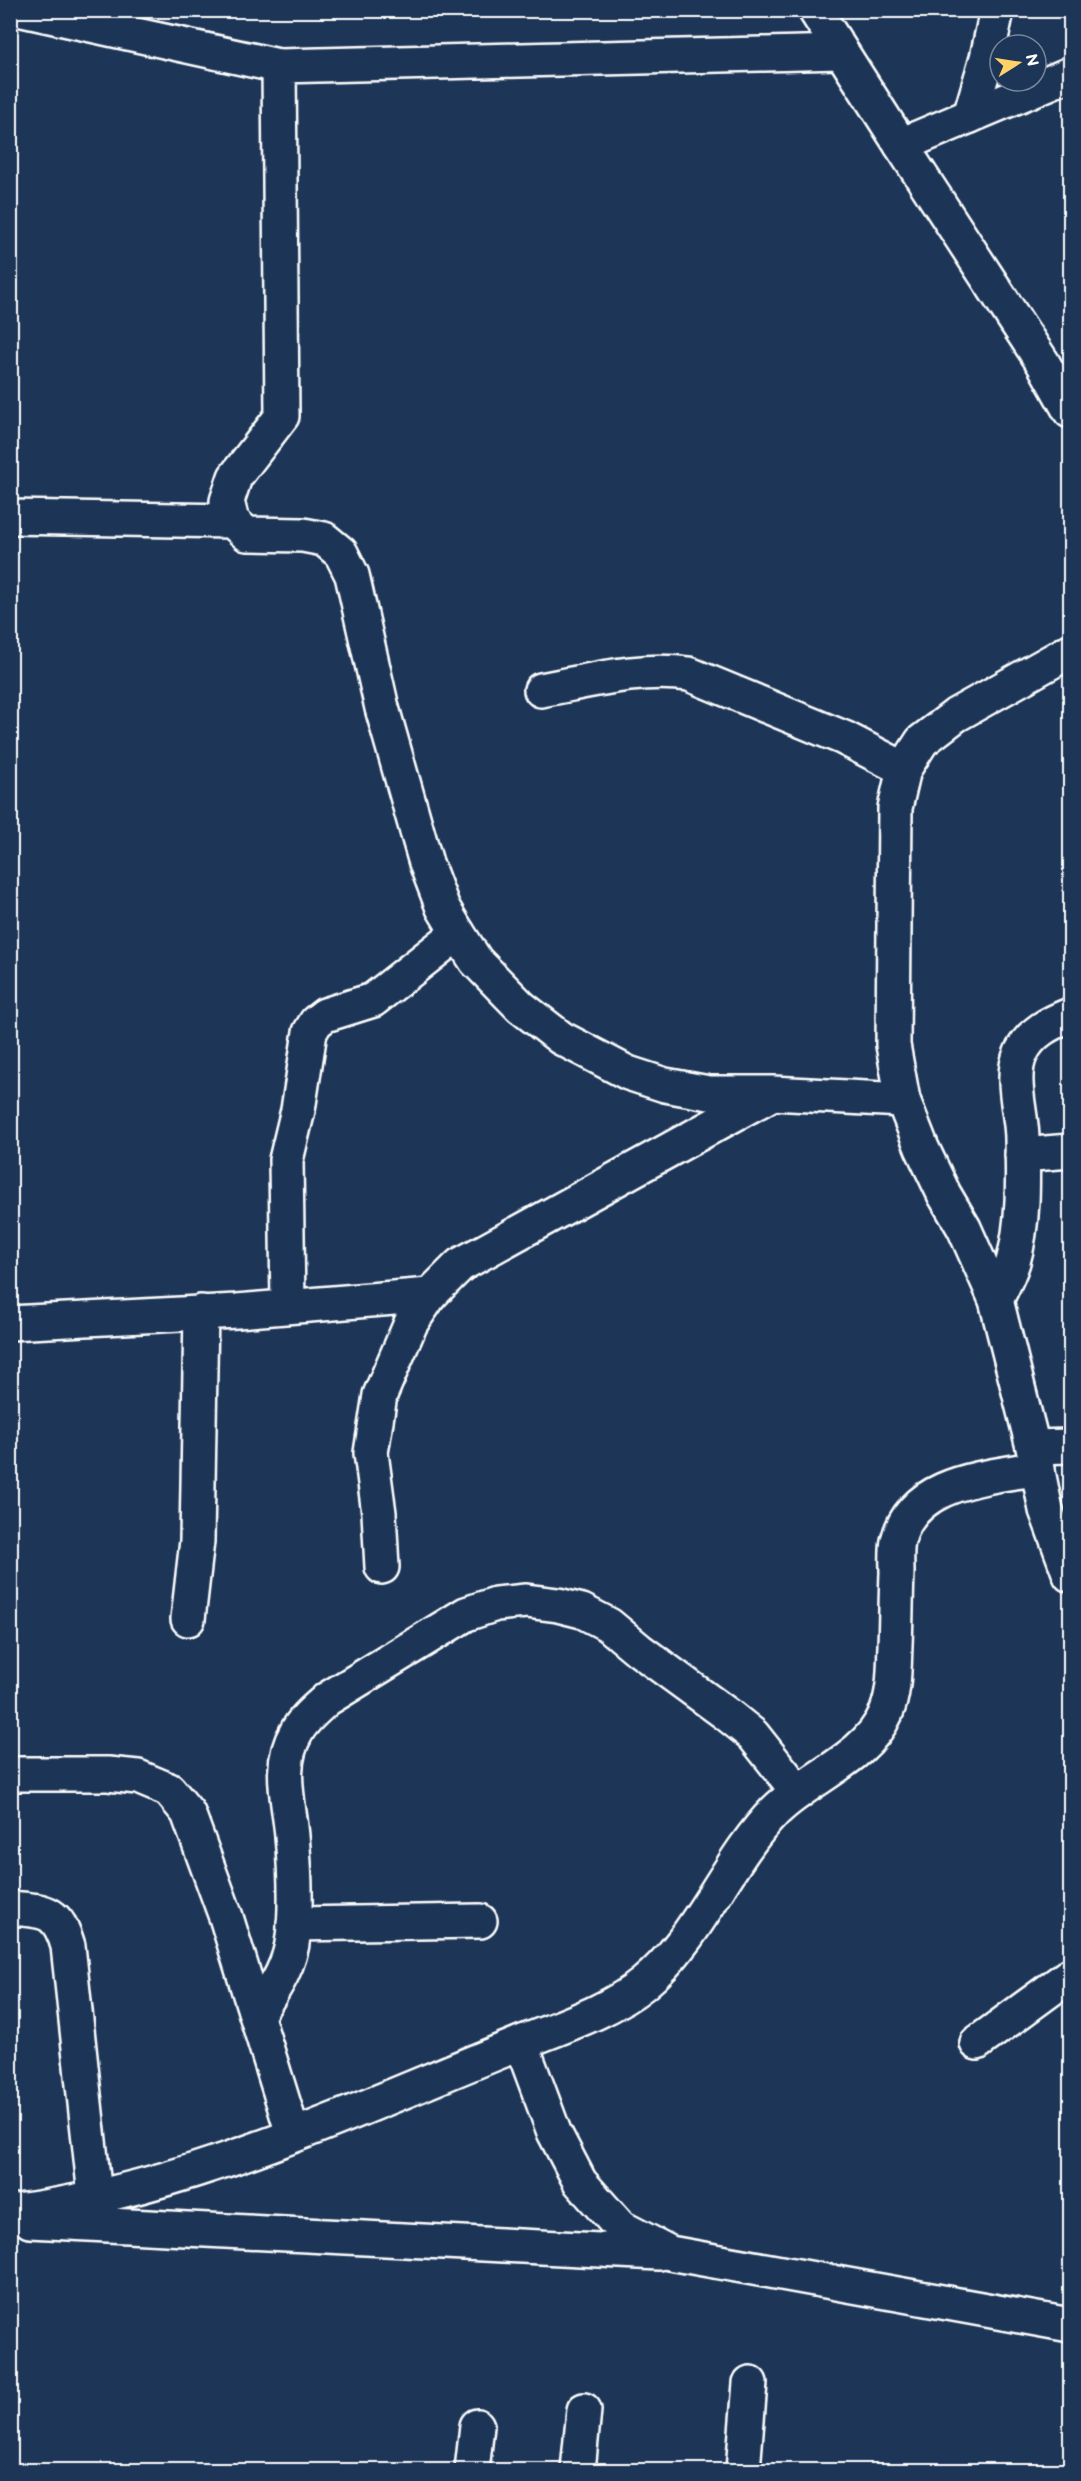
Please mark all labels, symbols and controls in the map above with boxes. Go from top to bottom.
north arrow [988,33,1048,93]
text: N [1021,52,1042,68]

